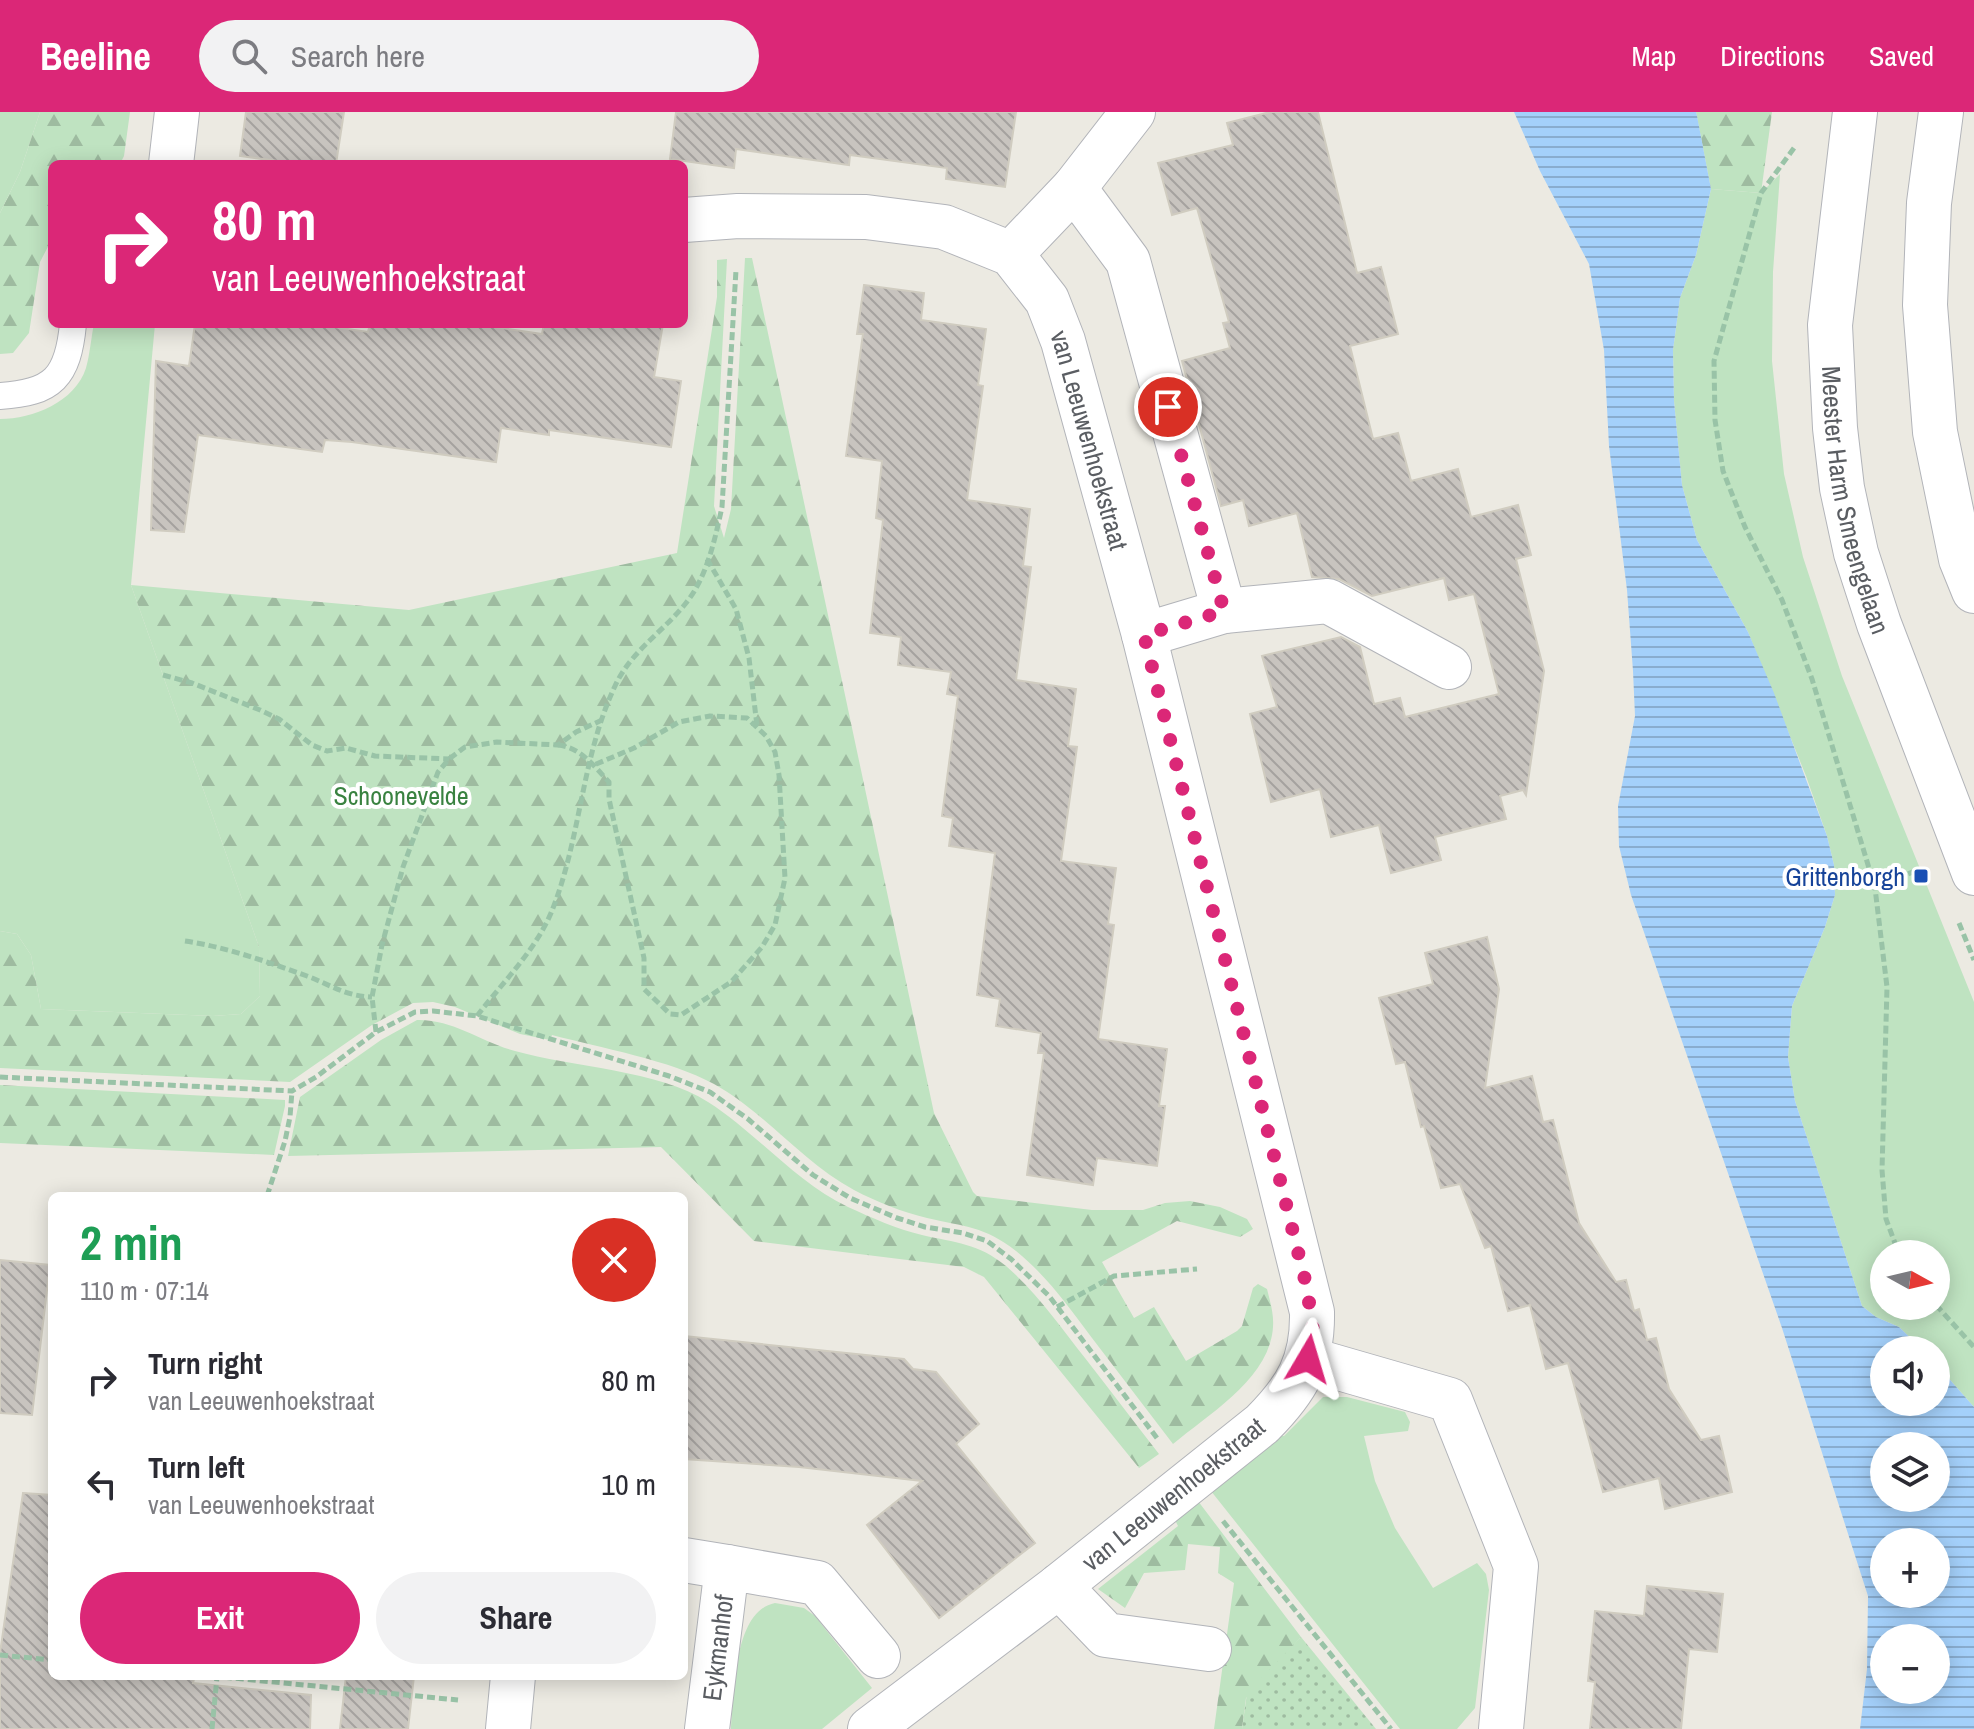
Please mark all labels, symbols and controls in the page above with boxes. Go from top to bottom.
search box [199,20,759,92]
text: Beeline [40,31,151,82]
icon: search [227,34,271,78]
text: Search here [291,36,425,76]
text: Map [1632,37,1676,75]
text: Directions [1720,37,1825,75]
text: Saved [1869,37,1934,75]
text: 80 m [212,182,317,257]
icon: right [80,192,184,296]
text: van Leeuwenhoekstraat [212,254,525,302]
street label: van Leeuwenhoekstraat [1043,325,1137,554]
street label: Meester Harm Smeengelaan [1815,365,1899,639]
pin [1134,373,1202,441]
icon: arrive [1146,385,1190,429]
park label: Schoonevelde [333,778,469,813]
place label: Grittenborgh [1785,859,1905,894]
marker: Grittenborgh [1912,867,1930,885]
text: 2 min [80,1210,183,1275]
button: close [572,1218,656,1302]
north arrow [1870,1240,1950,1320]
map controls [1870,1240,1950,1704]
text: 110 m · 07:14 [80,1273,209,1308]
position arrow [1266,1317,1350,1401]
button: sound [1870,1336,1950,1416]
text: Turn right [148,1343,262,1383]
icon: right [80,1358,124,1402]
text: 80 m [601,1360,656,1400]
text: van Leeuwenhoekstraat [148,1383,374,1418]
street label: van Leeuwenhoekstraat [1074,1409,1272,1579]
button: layers [1870,1432,1950,1512]
text: Turn left [148,1447,245,1487]
icon: left [80,1462,124,1506]
text: 10 m [601,1464,656,1504]
text: van Leeuwenhoekstraat [148,1487,374,1522]
button: + [1870,1528,1950,1608]
button: Exit [80,1572,360,1664]
button: Share [376,1572,656,1664]
street label: Eykmanhof [693,1592,741,1703]
button: − [1870,1624,1950,1704]

